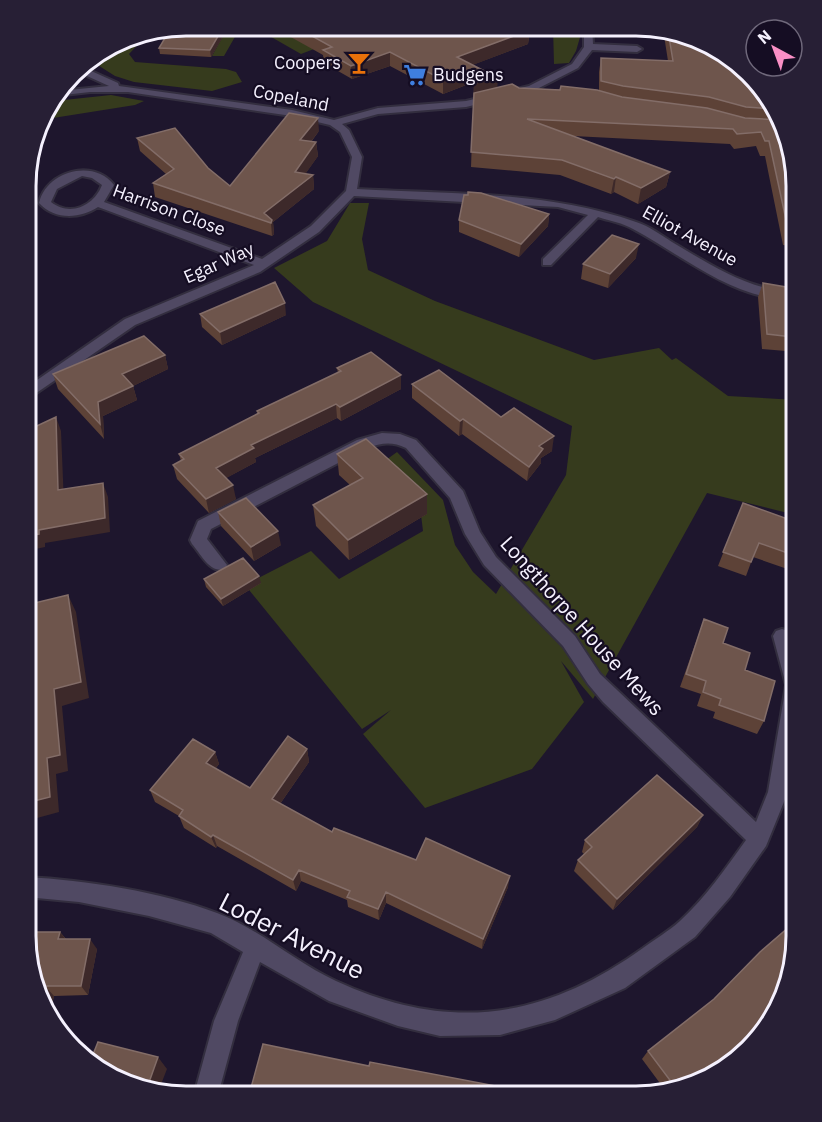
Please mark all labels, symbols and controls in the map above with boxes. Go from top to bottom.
north arrow [744,18,804,78]
text: N [753,25,775,48]
bar icon: Coopers [346,50,372,76]
place label: Coopers [274,51,341,74]
supermarket icon: Budgens [402,62,428,88]
place label: Budgens [433,63,504,86]
street label: Copeland [251,79,331,116]
street label: Harrison Close [110,179,229,241]
street label: Elliot Avenue [639,200,742,271]
street label: Egar Way [180,237,258,288]
street label: Longthorpe House Mews [495,530,671,721]
street label: Loder Avenue [214,884,371,986]

